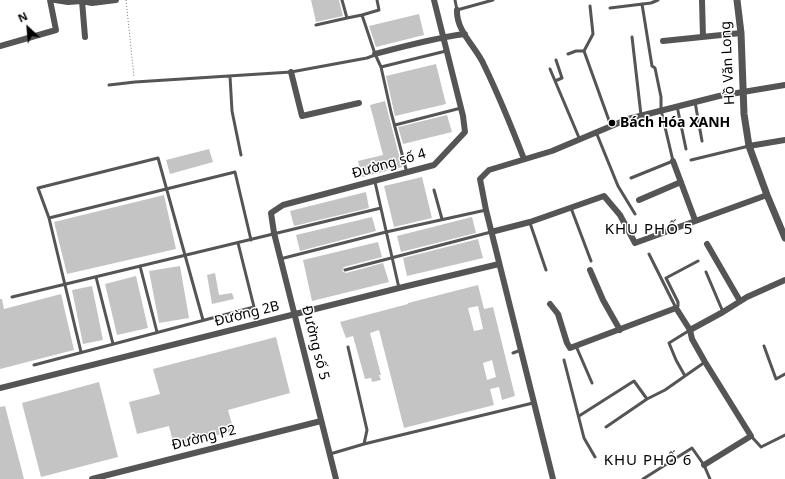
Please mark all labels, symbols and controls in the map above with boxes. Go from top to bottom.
north arrow [8,8,48,48]
text: N [15,8,30,25]
street label: Hồ Văn Long [717,21,739,105]
place label: Bách Hóa XANH [620,115,730,131]
marker: Bách Hóa XANH [607,118,617,128]
street label: Đường số 4 [350,145,428,183]
district label: KHU PHỐ 5 [605,221,693,239]
street label: Đường 2B [213,298,281,330]
street label: Đường số 5 [298,304,332,382]
street label: Đường P2 [170,422,238,454]
district label: KHU PHỐ 6 [604,452,692,470]

